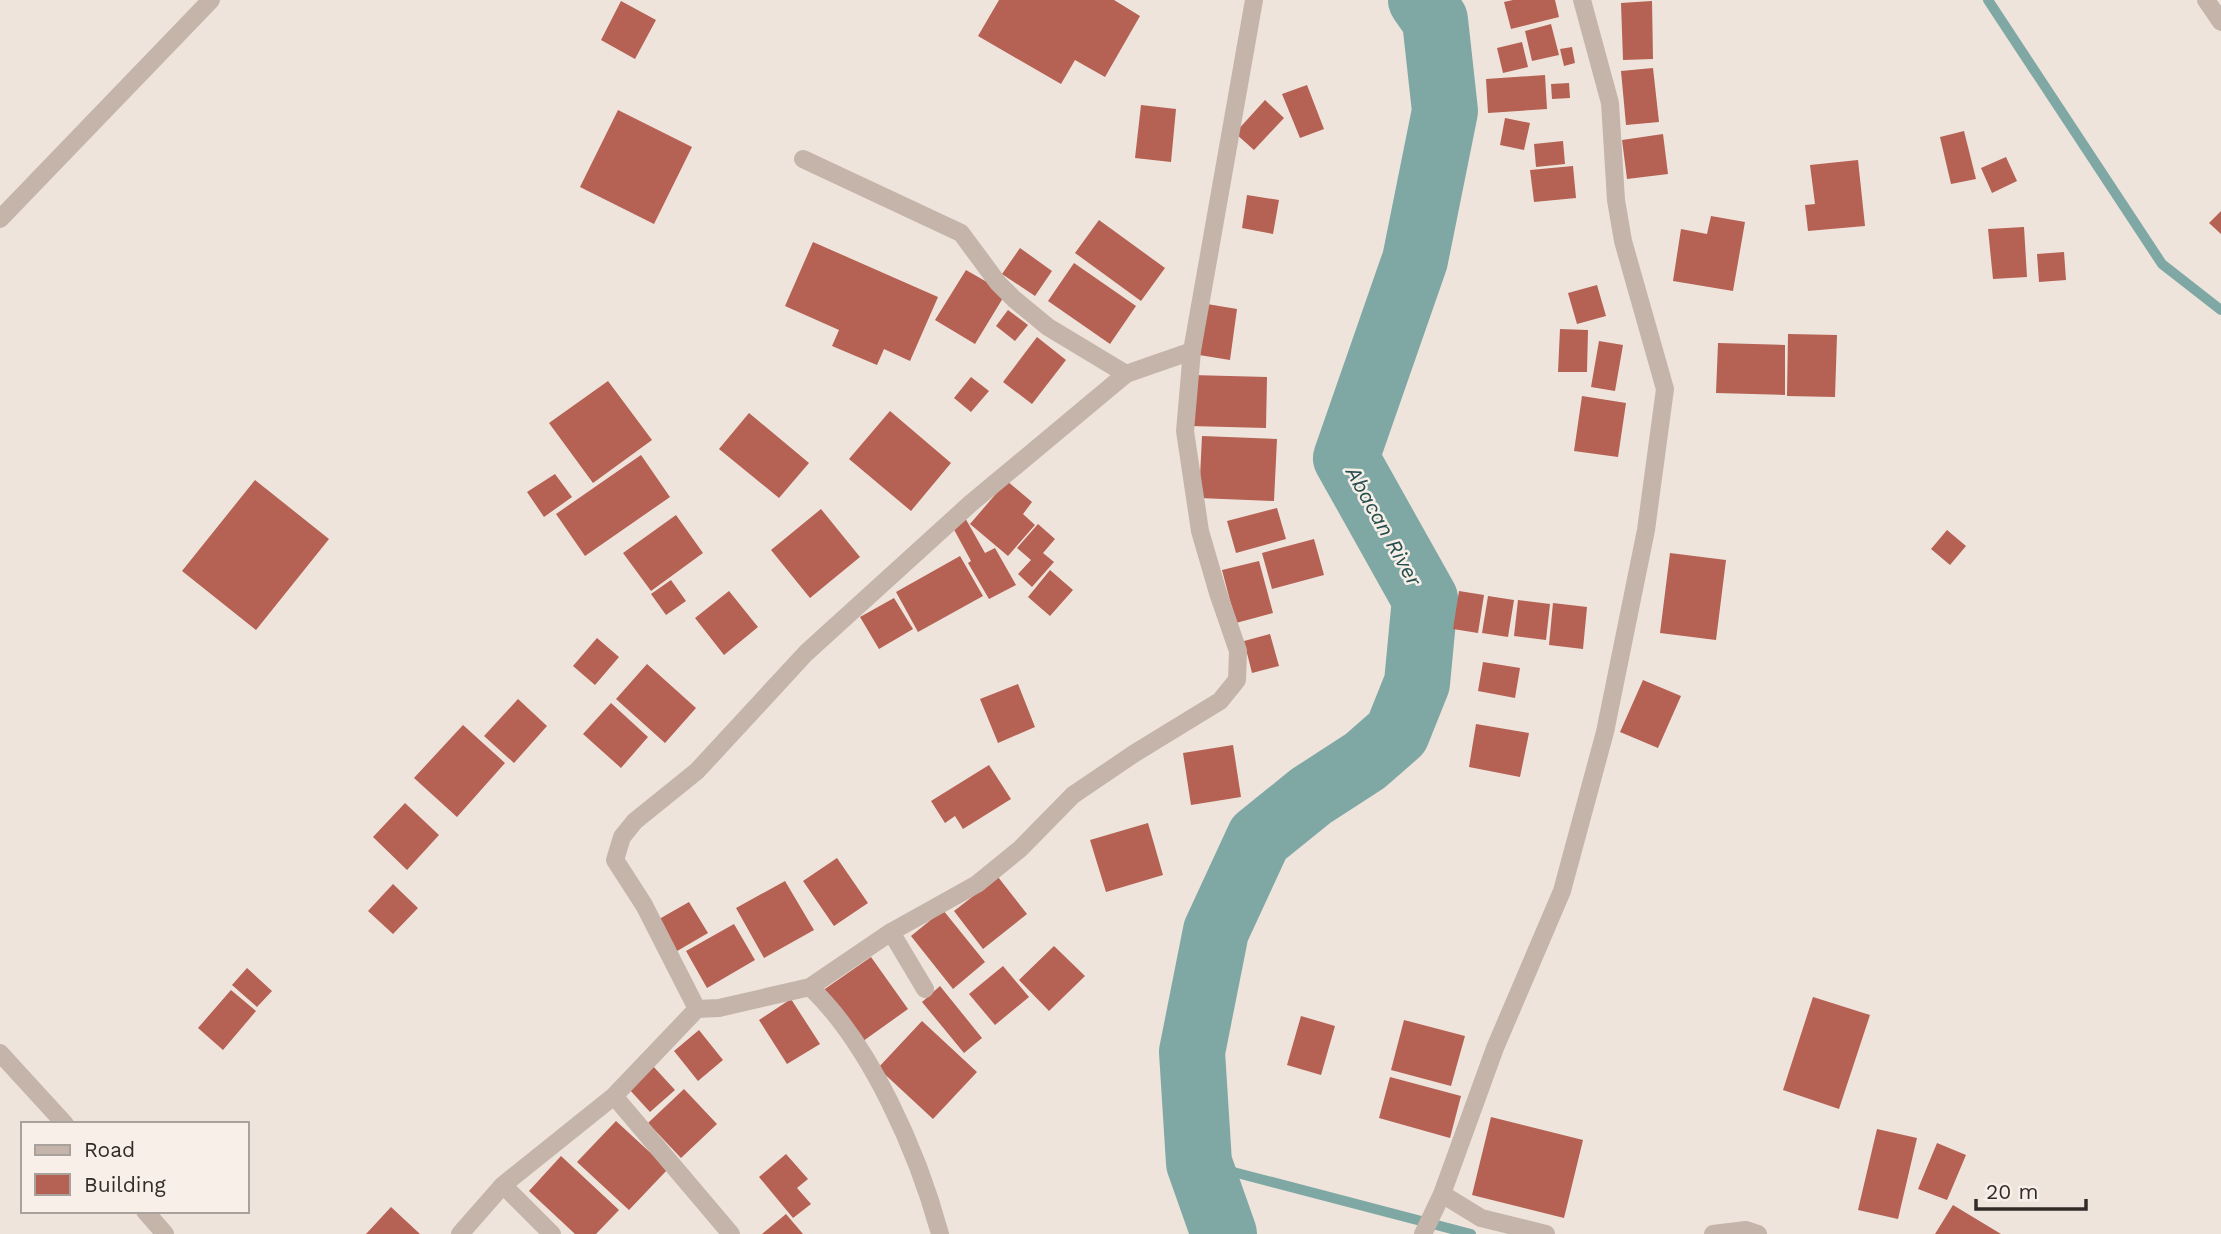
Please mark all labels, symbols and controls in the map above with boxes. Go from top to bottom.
water label: Abacan River [1340,461,1428,591]
legend [21,1122,248,1213]
text: Road [84,1137,135,1162]
scale bar [1976,1168,2086,1212]
text: Building [84,1172,166,1197]
text: 20 m [1986,1179,2038,1204]

